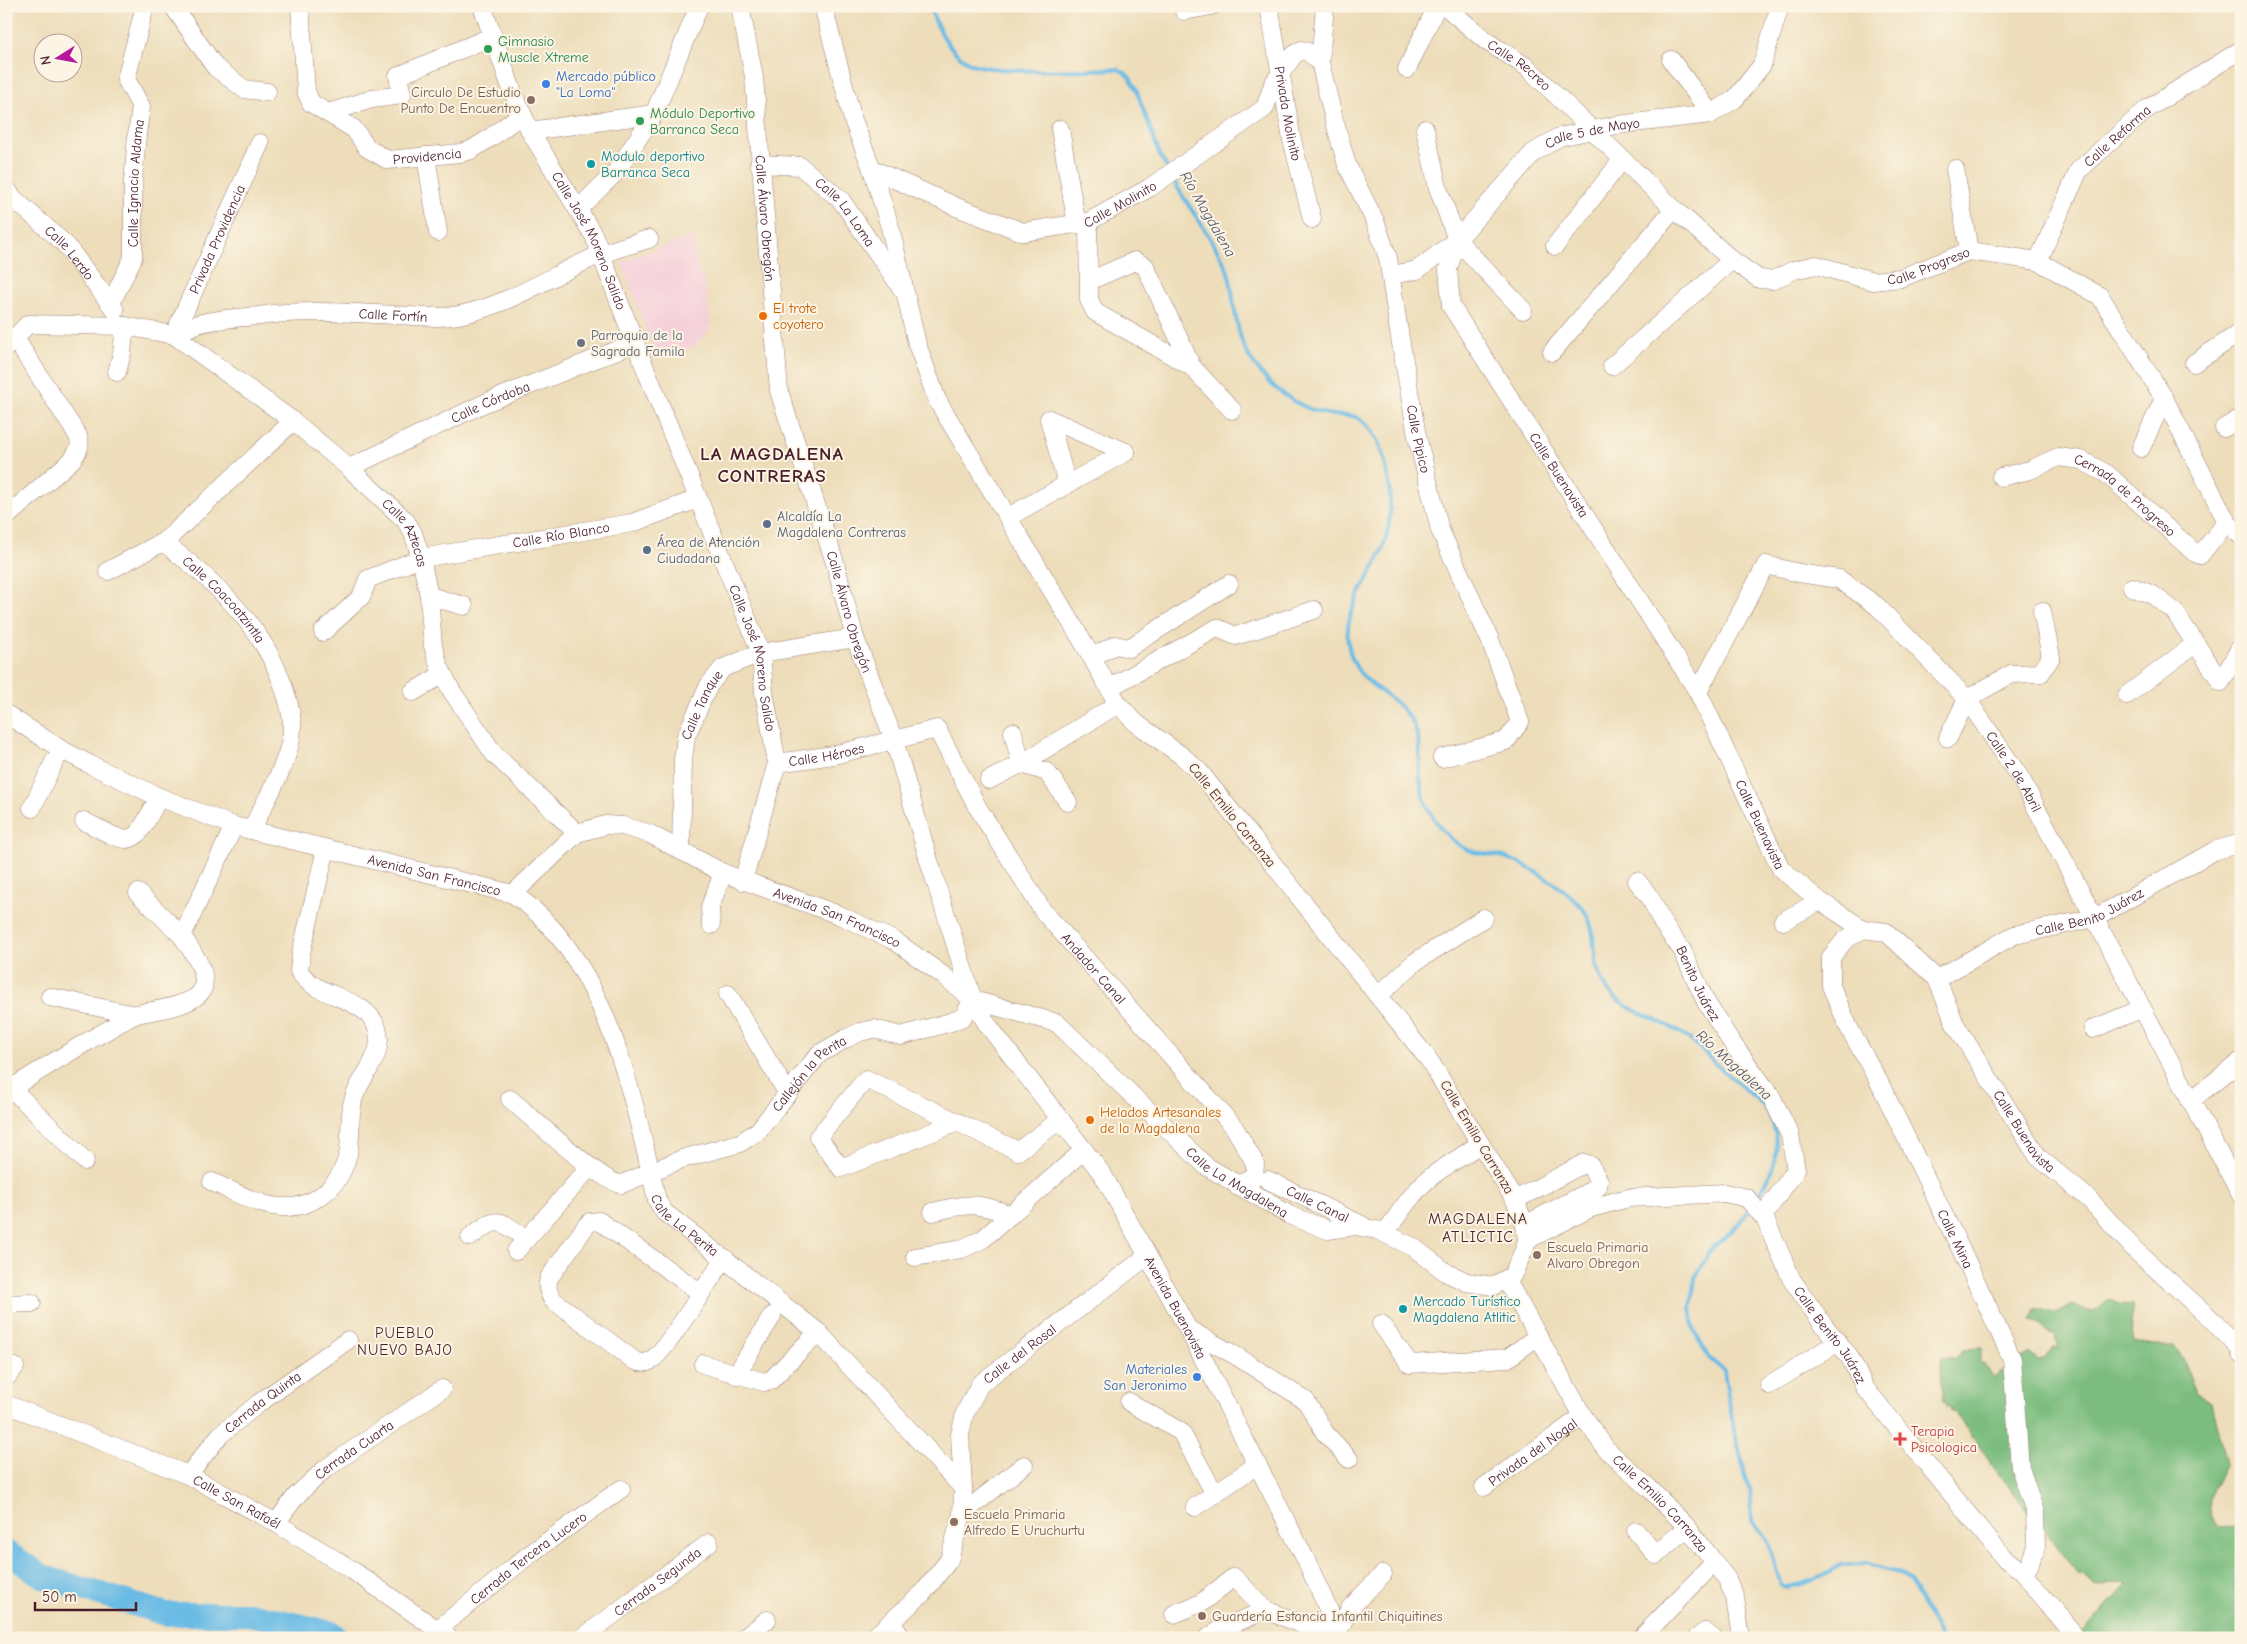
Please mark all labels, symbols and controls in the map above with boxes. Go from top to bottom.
north arrow [32,32,82,82]
place label: Gimnasio Muscle Xtreme [498,33,589,66]
street label: Calle Recreo [1484,36,1555,94]
marker: Gimnasio Muscle Xtreme [482,43,494,55]
text: N [37,54,55,66]
street label: Privada Molinito [1271,65,1305,163]
place label: Mercado público "La Loma" [556,68,656,101]
marker: Mercado público "La Loma" [540,78,552,90]
place label: Circulo De Estudio Punto De Encuentro [401,84,521,117]
marker: Circulo De Estudio Punto De Encuentro [525,94,537,106]
street label: Calle Reforma [2080,101,2154,170]
place label: Módulo Deportivo Barranca Seca [650,105,755,138]
street label: Calle 5 de Mayo [1541,114,1641,152]
marker: Módulo Deportivo Barranca Seca [634,115,646,127]
street label: Calle Ignacio Aldama [125,118,148,247]
street label: Providencia [392,144,462,168]
place label: Modulo deportivo Barranca Seca [601,148,705,181]
street label: Calle Álvaro Obregón [752,154,779,282]
marker: Modulo deportivo Barranca Seca [585,158,597,170]
street label: Calle José Moreno Salido [548,168,630,312]
water label: Río Magdalena [1176,168,1240,260]
street label: Calle La Loma [812,174,879,250]
street label: Calle Molinito [1080,177,1160,231]
street label: Privada Providencia [185,182,249,296]
street label: Calle Lerdo [41,222,98,283]
street label: Calle Progreso [1886,243,1972,288]
place label: El trote coyotero [773,300,824,333]
street label: Calle Fortín [358,305,428,325]
marker: El trote coyotero [757,310,769,322]
place label: Parroquia de la Sagrada Famila [591,327,685,360]
marker: Parroquia de la Sagrada Famila [575,337,587,349]
street label: Calle Córdoba [448,377,532,427]
street label: Calle Pipico [1403,403,1434,475]
street label: Calle Buenavista [1526,429,1592,520]
district label: LA MAGDALENA CONTRERAS [700,443,844,487]
street label: Cerrada de Progreso [2073,451,2179,540]
street label: Calle Aztecas [379,495,431,568]
place label: Alcaldía La Magdalena Contreras [777,508,906,541]
street label: Calle Río Blanco [511,518,611,551]
marker: Alcaldía La Magdalena Contreras [761,518,773,530]
place label: Área de Atención Ciudadana [657,534,760,567]
marker: Área de Atención Ciudadana [641,544,653,556]
street label: Calle Álvaro Obregón [823,548,876,675]
street label: Calle Coacoatzintla [179,552,269,646]
street label: Calle José Moreno Salido [726,582,780,733]
street label: Calle Tanque [677,667,726,742]
street label: Calle 2 de Abril [1983,728,2045,815]
street label: Calle Héroes [787,739,866,770]
street label: Calle Emilio Carranza [1185,759,1279,871]
street label: Calle Buenavista [1732,777,1788,872]
street label: Avenida San Francisco [366,850,503,899]
street label: Avenida San Francisco [771,883,905,951]
street label: Calle Benito Juárez [2033,884,2146,939]
street label: Andador Canal [1058,929,1130,1007]
street label: Benito Juárez [1673,943,1724,1024]
water label: Río Magdalena [1692,1026,1776,1104]
street label: Callejón la Perita [768,1032,849,1115]
street label: Calle Emilio Carranza [1436,1077,1518,1197]
street label: Calle Buenavista [1990,1087,2059,1176]
place label: Helados Artesanales de la Magdalena [1100,1104,1221,1137]
marker: Helados Artesanales de la Magdalena [1084,1114,1096,1126]
street label: Calle La Magdalena [1183,1143,1291,1221]
street label: Calle Canal [1283,1181,1352,1226]
street label: Calle La Perita [647,1193,722,1260]
street label: Calle Mina [1934,1206,1977,1271]
district label: MAGDALENA ATLICTIC [1428,1210,1528,1246]
place label: Escuela Primaria Alvaro Obregon [1547,1239,1648,1272]
marker: Escuela Primaria Alvaro Obregon [1531,1249,1543,1261]
street label: Avenida Buenavista [1141,1253,1210,1362]
street label: Calle Benito Juárez [1790,1283,1870,1386]
place label: Mercado Turístico Magdalena Atlitic [1413,1293,1521,1326]
marker: Mercado Turístico Magdalena Atlitic [1397,1303,1409,1315]
street label: Calle del Rosal [979,1321,1059,1387]
district label: PUEBLO NUEVO BAJO [357,1324,453,1359]
place label: Materiales San Jeronimo [1104,1361,1187,1394]
street label: Cerrada Quinta [221,1368,304,1437]
marker: Materiales San Jeronimo [1191,1371,1203,1383]
street label: Privada del Nogal [1485,1414,1581,1490]
street label: Cerrada Cuarta [311,1416,397,1483]
place label: Terapia Psicologica [1911,1423,1977,1456]
marker: Terapia Psicologica [1893,1432,1907,1446]
street label: Calle Emilio Carranza [1609,1451,1712,1555]
street label: Calle San Rafaél [190,1471,284,1532]
place label: Escuela Primaria Alfredo E Uruchurtu [964,1506,1085,1539]
street label: Cerrada Tercera Lucero [466,1508,590,1608]
marker: Escuela Primaria Alfredo E Uruchurtu [948,1516,960,1528]
street label: Cerrada Segunda [610,1544,704,1620]
scale bar [35,1579,136,1611]
text: 50 m [42,1588,77,1606]
place label: Guardería Estancia Infantil Chiquitines [1212,1608,1443,1625]
marker: Guardería Estancia Infantil Chiquitines [1196,1610,1208,1622]

